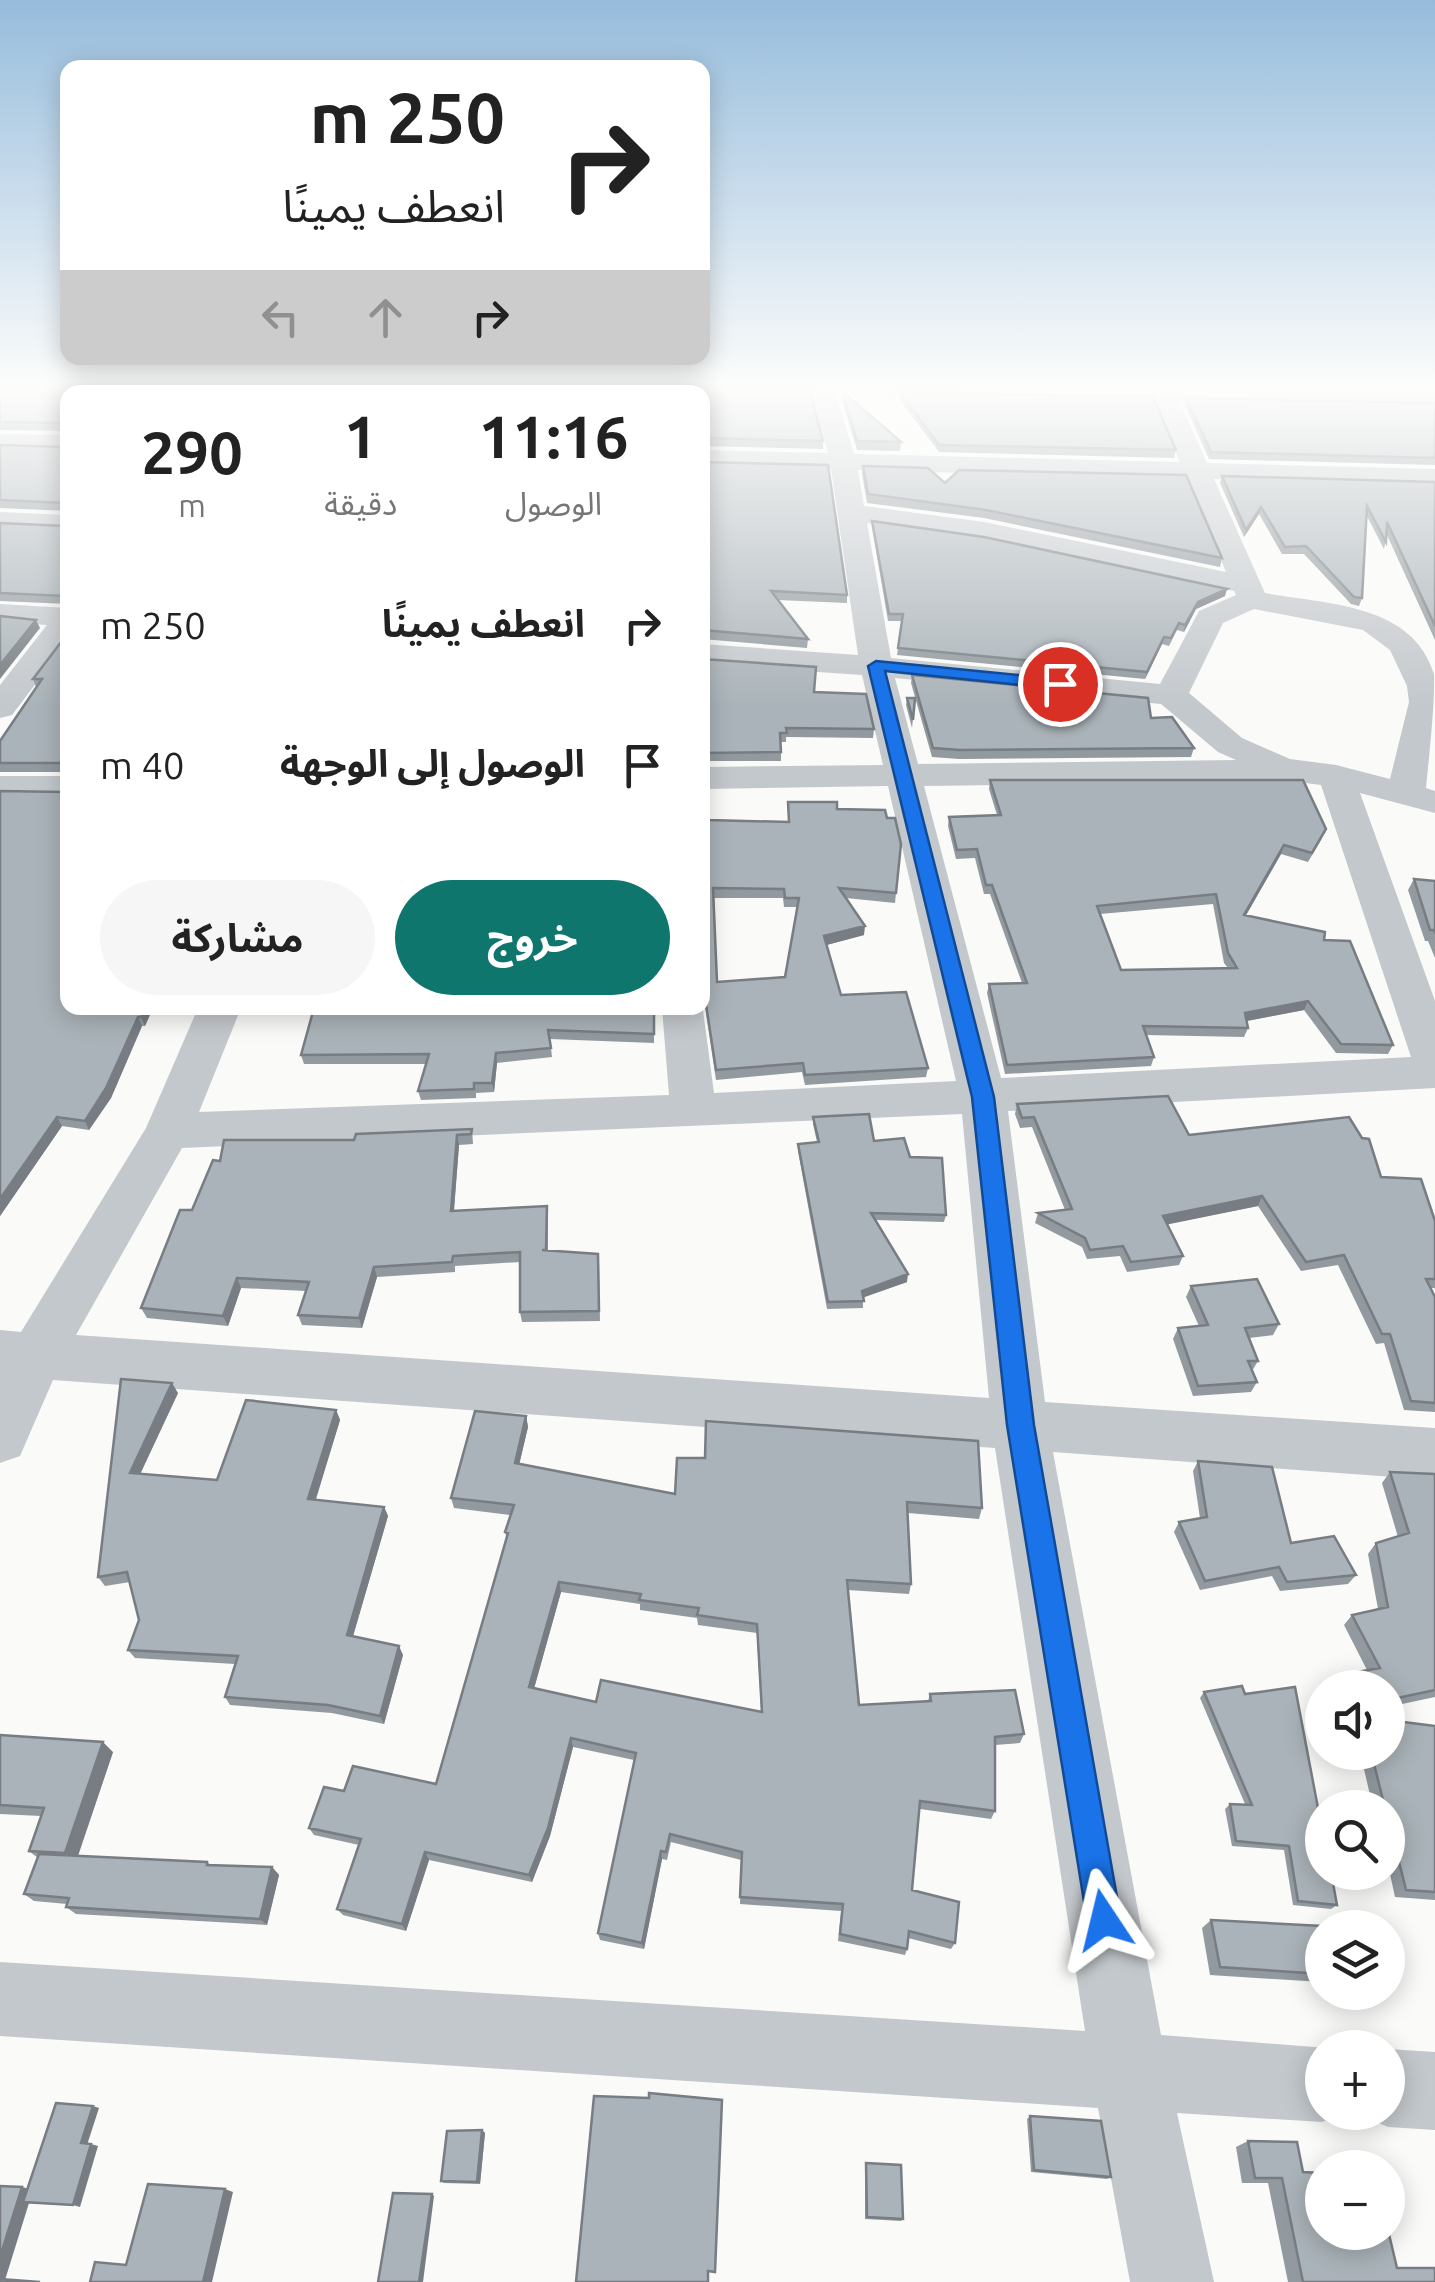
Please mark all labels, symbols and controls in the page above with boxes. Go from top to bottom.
text: 250 m [310,78,505,156]
icon: right [540,100,670,230]
text: انعطف يمينًا [282,180,505,231]
icon: left [253,290,308,345]
icon: ahead [358,290,413,345]
icon: right [463,290,518,345]
text: 1 [344,402,378,469]
text: 11:16 [479,402,629,469]
text: 290 [141,418,243,485]
text: دقيقة [324,485,397,521]
text: الوصول [505,485,602,521]
text: m [178,487,206,523]
icon: right [615,598,670,653]
text: انعطف يمينًا [382,602,585,644]
text: 250 m [100,604,206,646]
pin [1018,642,1103,727]
icon: arrive [1033,657,1088,712]
icon: arrive [615,738,670,793]
text: الوصول إلى الوجهة [280,742,585,784]
text: 40 m [100,744,184,786]
button: مشاركة [100,880,375,995]
button: خروج [395,880,670,995]
map controls [1305,1670,1405,2250]
button: sound [1305,1670,1405,1770]
button: search [1305,1790,1405,1890]
position arrow [1052,1868,1156,1972]
button: layers [1305,1910,1405,2010]
button: + [1305,2030,1405,2130]
button: − [1305,2150,1405,2250]

